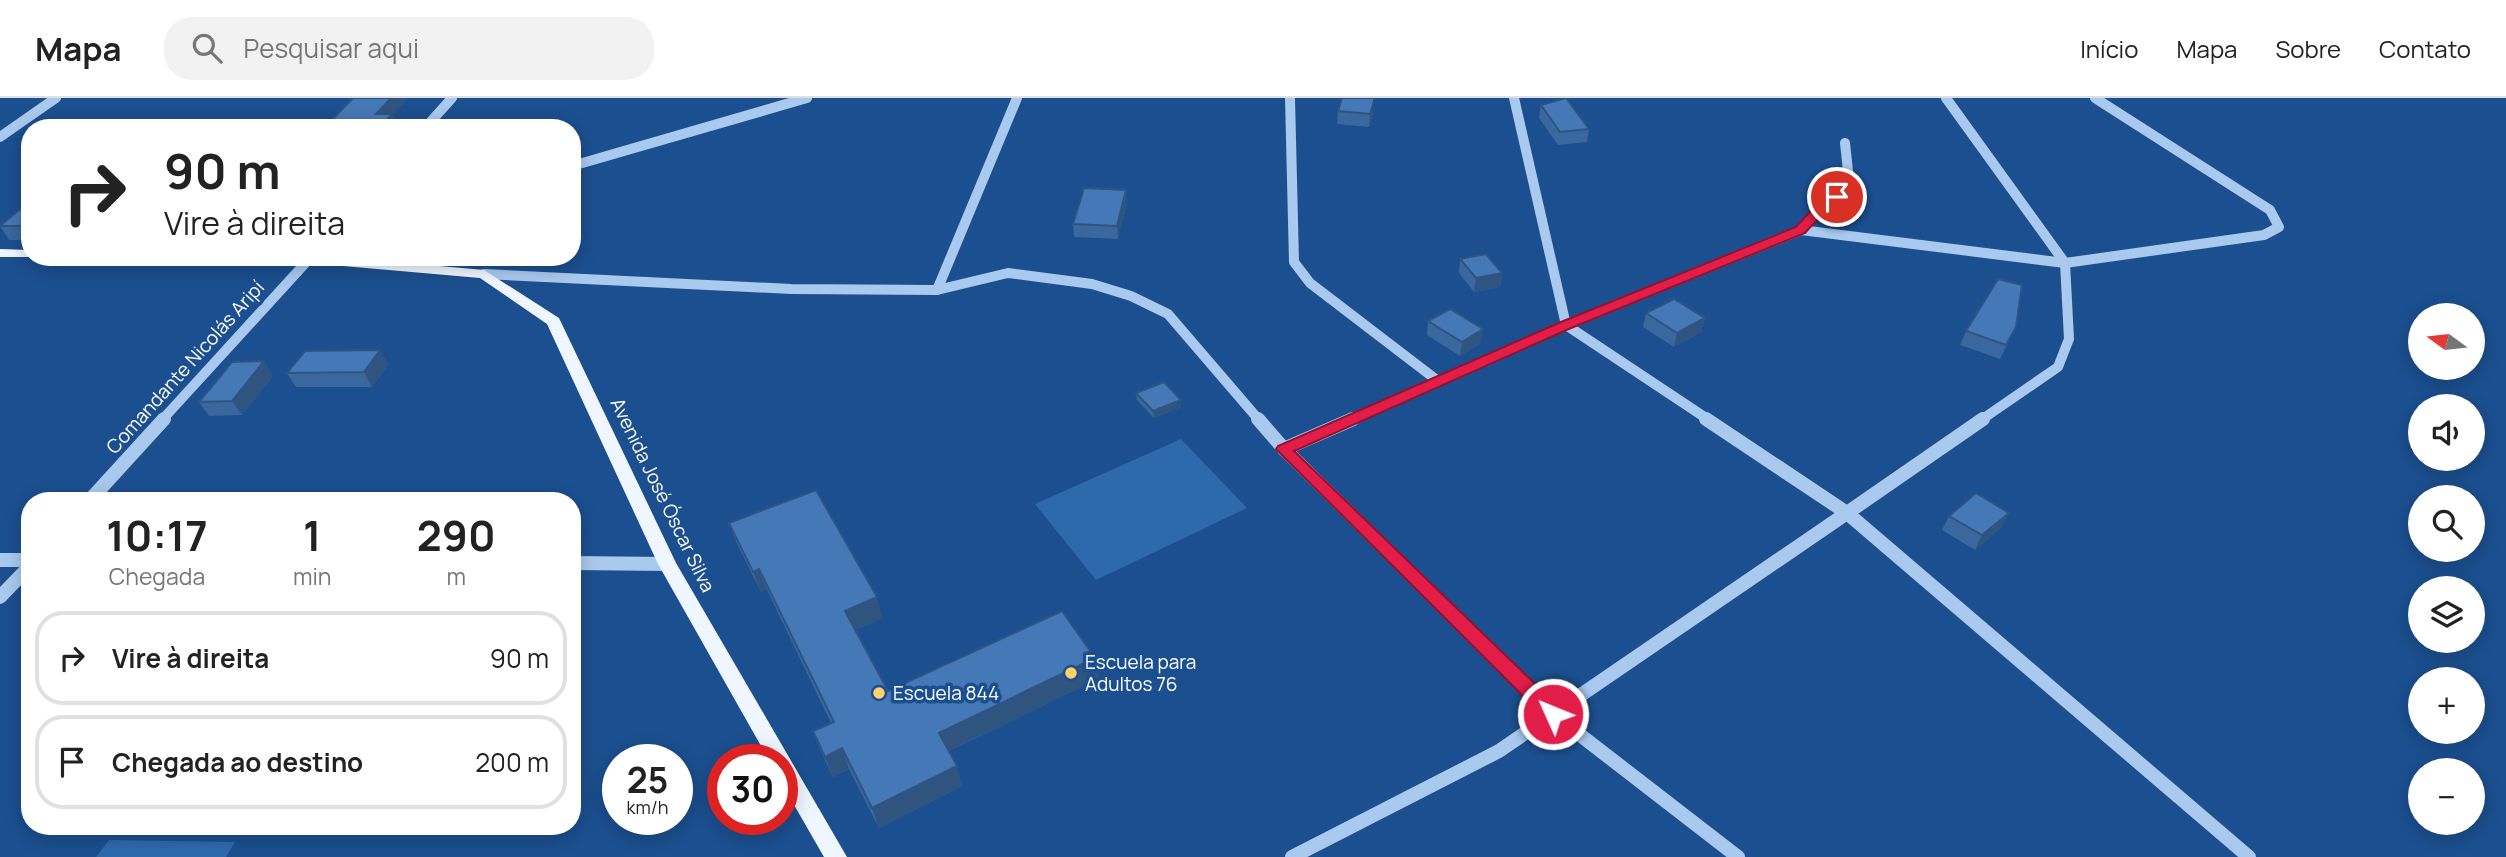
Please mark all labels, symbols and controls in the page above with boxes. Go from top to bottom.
search box [164,17,654,80]
text: Mapa [35,26,122,71]
icon: search [188,29,226,67]
text: Pesquisar aqui [244,30,419,66]
text: Início [2080,32,2138,65]
text: Mapa [2176,32,2237,65]
text: Sobre [2275,32,2341,65]
text: Contato [2379,32,2471,65]
text: 90 m [164,137,281,204]
icon: right [49,147,140,238]
pin [1807,167,1867,227]
icon: arrive [1818,178,1856,216]
text: Vire à direita [164,201,345,245]
street label: Comandante Nicolás Aripí [100,275,270,459]
north arrow [2408,303,2485,380]
map controls [2408,303,2485,835]
street label: Avenida José Óscar Silva [605,394,721,596]
button: sound [2408,394,2485,471]
button: search [2408,485,2485,562]
text: 10:17 [106,506,208,564]
text: 1 [303,506,321,564]
text: 290 [417,506,496,564]
text: Chegada [109,560,205,592]
text: min [293,560,332,592]
text: m [446,560,466,592]
button: layers [2408,576,2485,653]
icon: right [53,639,91,677]
text: Vire à direita [112,640,269,676]
text: 90 m [490,640,549,676]
place label: Escuela para Adultos 76 [1085,649,1196,697]
marker: Escuela para Adultos 76 [1063,665,1079,681]
button: + [2408,667,2485,744]
position arrow [1516,677,1590,751]
place label: Escuela 844 [893,680,999,706]
marker: Escuela 844 [871,685,887,701]
icon: arrive [53,743,91,781]
text: Chegada ao destino [112,744,363,780]
text: 200 m [475,744,549,780]
speed limit sign: 30 [707,744,798,835]
text: 25 [627,756,668,804]
button: − [2408,758,2485,835]
text: km/h [627,795,668,819]

